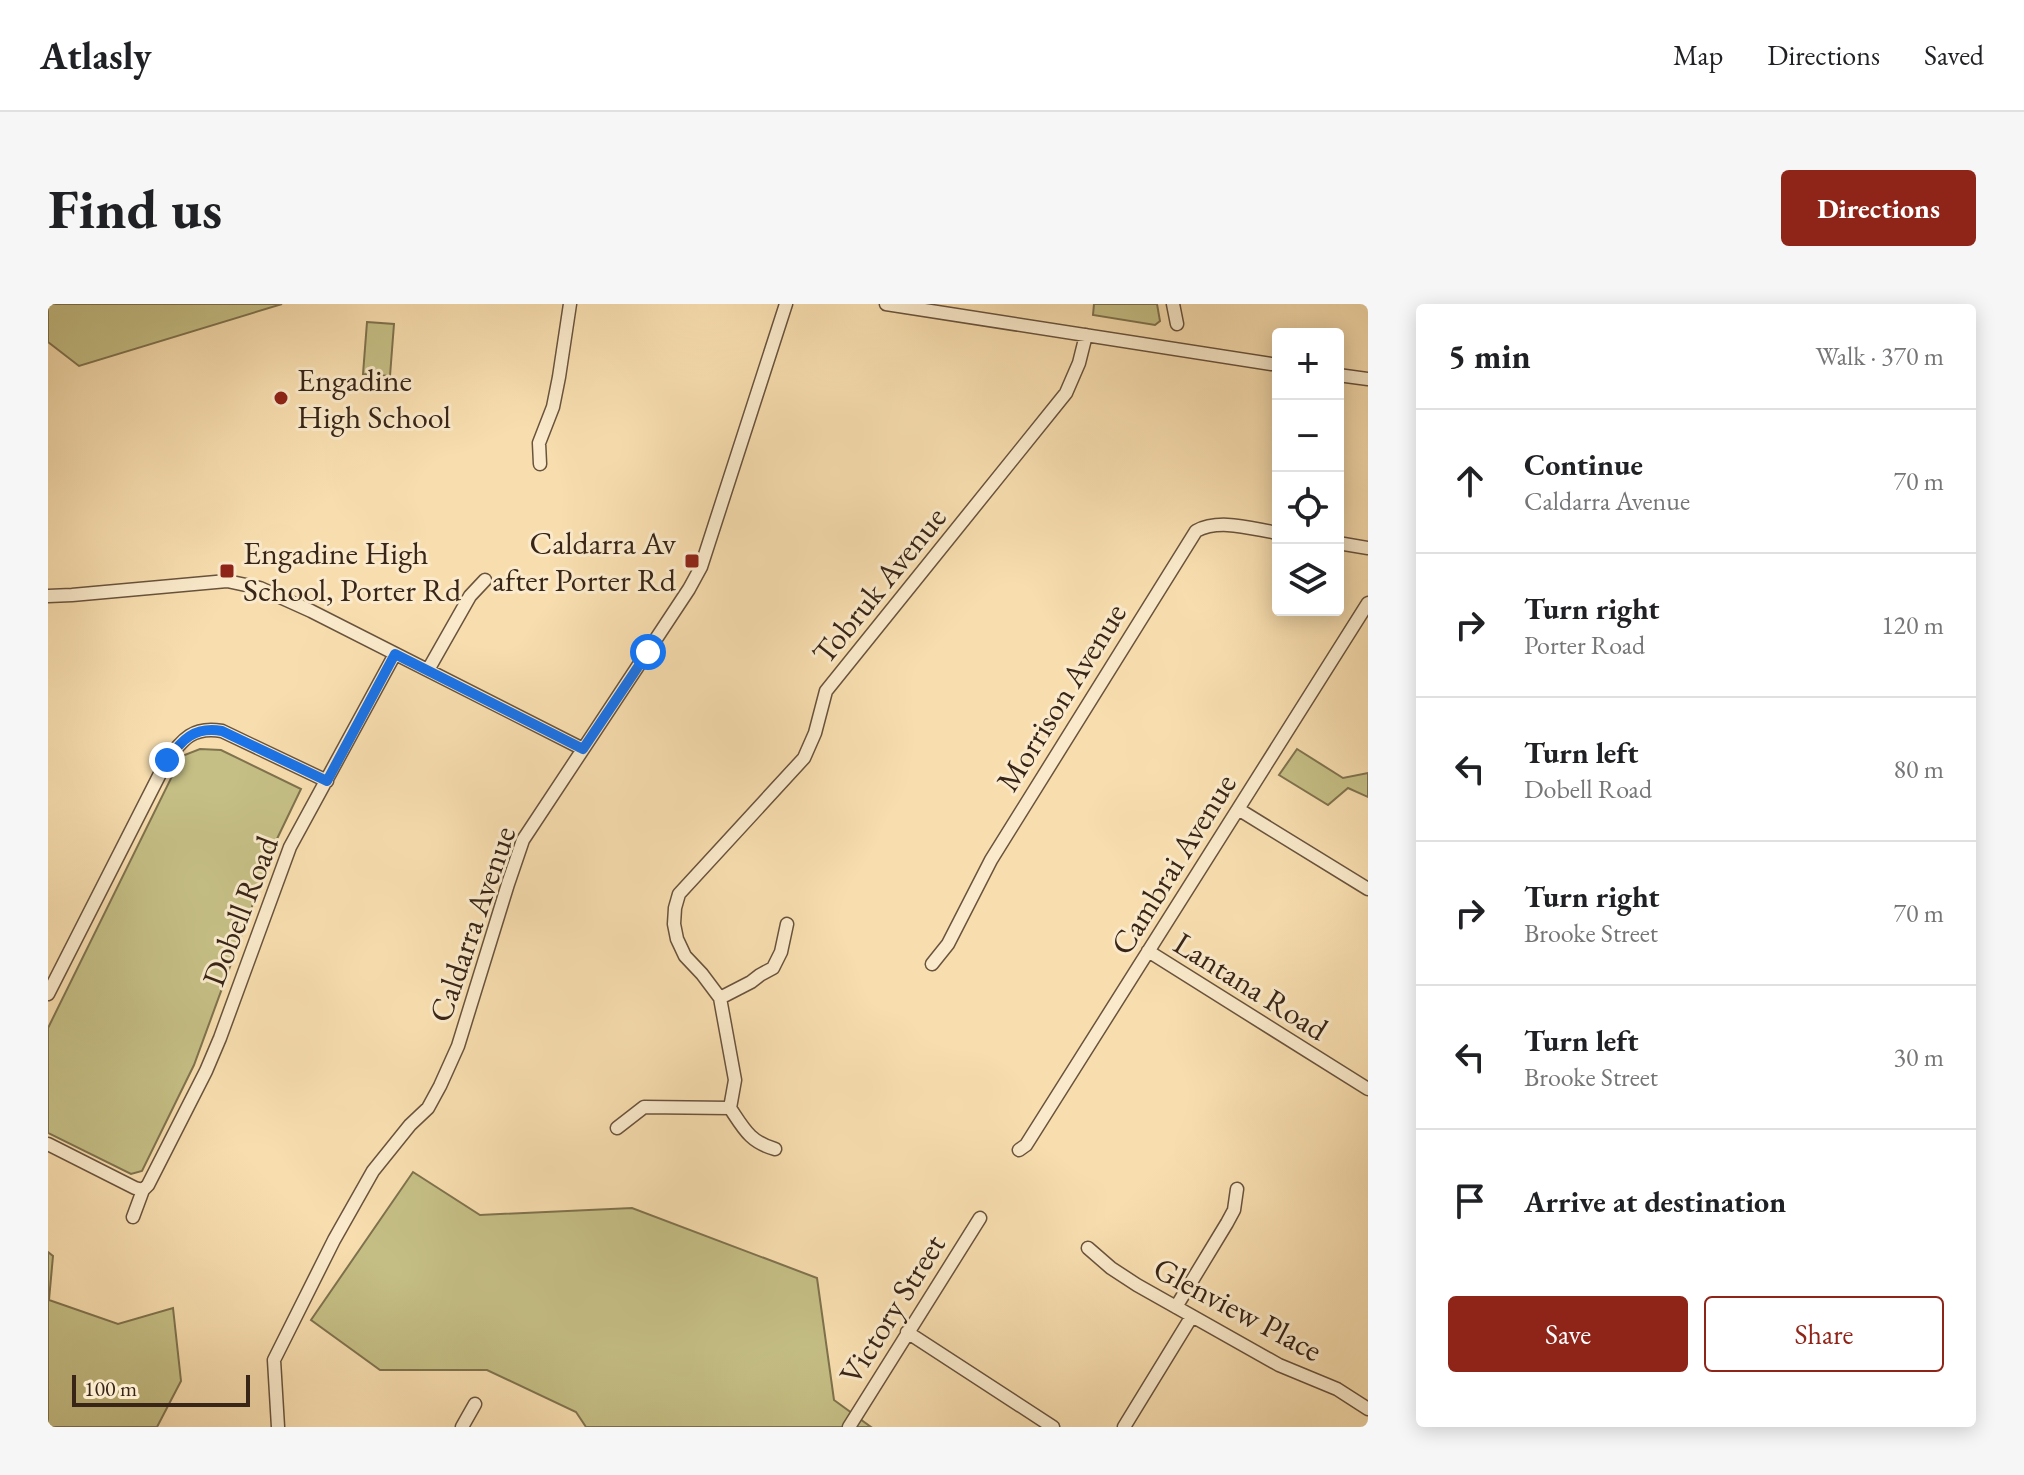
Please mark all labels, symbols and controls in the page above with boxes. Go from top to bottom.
text: Atlasly [40,31,151,80]
text: Map [1673,37,1723,73]
text: Directions [1767,37,1880,73]
text: Saved [1924,37,1984,73]
button: Directions [1781,170,1976,246]
text: Find us [48,172,222,245]
map controls [1272,328,1344,616]
button: + [1272,328,1344,400]
text: 5 min [1448,334,1531,378]
text: Walk · 370 m [1816,339,1944,373]
place label: Engadine High School [297,359,451,438]
marker: Engadine High School [272,389,290,407]
button: − [1272,400,1344,472]
text: Continue [1524,445,1643,484]
icon: ahead [1448,459,1492,503]
text: 70 m [1894,464,1944,498]
button: locate [1272,472,1344,544]
text: Caldarra Avenue [1524,484,1690,518]
street label: Tobruk Avenue [803,497,955,673]
place label: Caldarra Av after Porter Rd [492,522,677,601]
place label: Engadine High School, Porter Rd [243,532,462,611]
button: layers [1272,544,1344,616]
marker: Caldarra Av after Porter Rd [683,552,701,570]
marker: Engadine High School, Porter Rd [218,562,236,580]
text: Turn right [1524,589,1660,628]
street label: Morrison Avenue [986,595,1136,799]
icon: right [1448,603,1492,647]
text: 120 m [1881,608,1944,642]
text: Porter Road [1524,628,1645,662]
route start [630,634,666,670]
text: Turn left [1524,733,1638,772]
route end [149,742,185,778]
icon: left [1448,747,1492,791]
text: 80 m [1894,752,1944,786]
street label: Cambrai Avenue [1101,765,1245,963]
text: Dobell Road [1524,772,1652,806]
street label: Caldarra Avenue [419,820,525,1028]
street label: Dobell Road [192,829,288,992]
text: Turn right [1524,877,1660,916]
icon: right [1448,891,1492,935]
text: 70 m [1894,896,1944,930]
text: Brooke Street [1524,916,1658,950]
street label: Lantana Road [1166,922,1337,1050]
text: Turn left [1524,1021,1638,1060]
icon: left [1448,1035,1492,1079]
text: 30 m [1894,1040,1944,1074]
text: Brooke Street [1524,1060,1658,1094]
icon: arrive [1448,1179,1492,1223]
text: Arrive at destination [1524,1182,1786,1221]
street label: Victory Street [829,1226,955,1392]
street label: Glenview Place [1146,1247,1330,1371]
button: Save [1448,1296,1688,1372]
button: Share [1704,1296,1944,1372]
scale bar [72,1371,250,1407]
text: 100 m [84,1374,137,1403]

